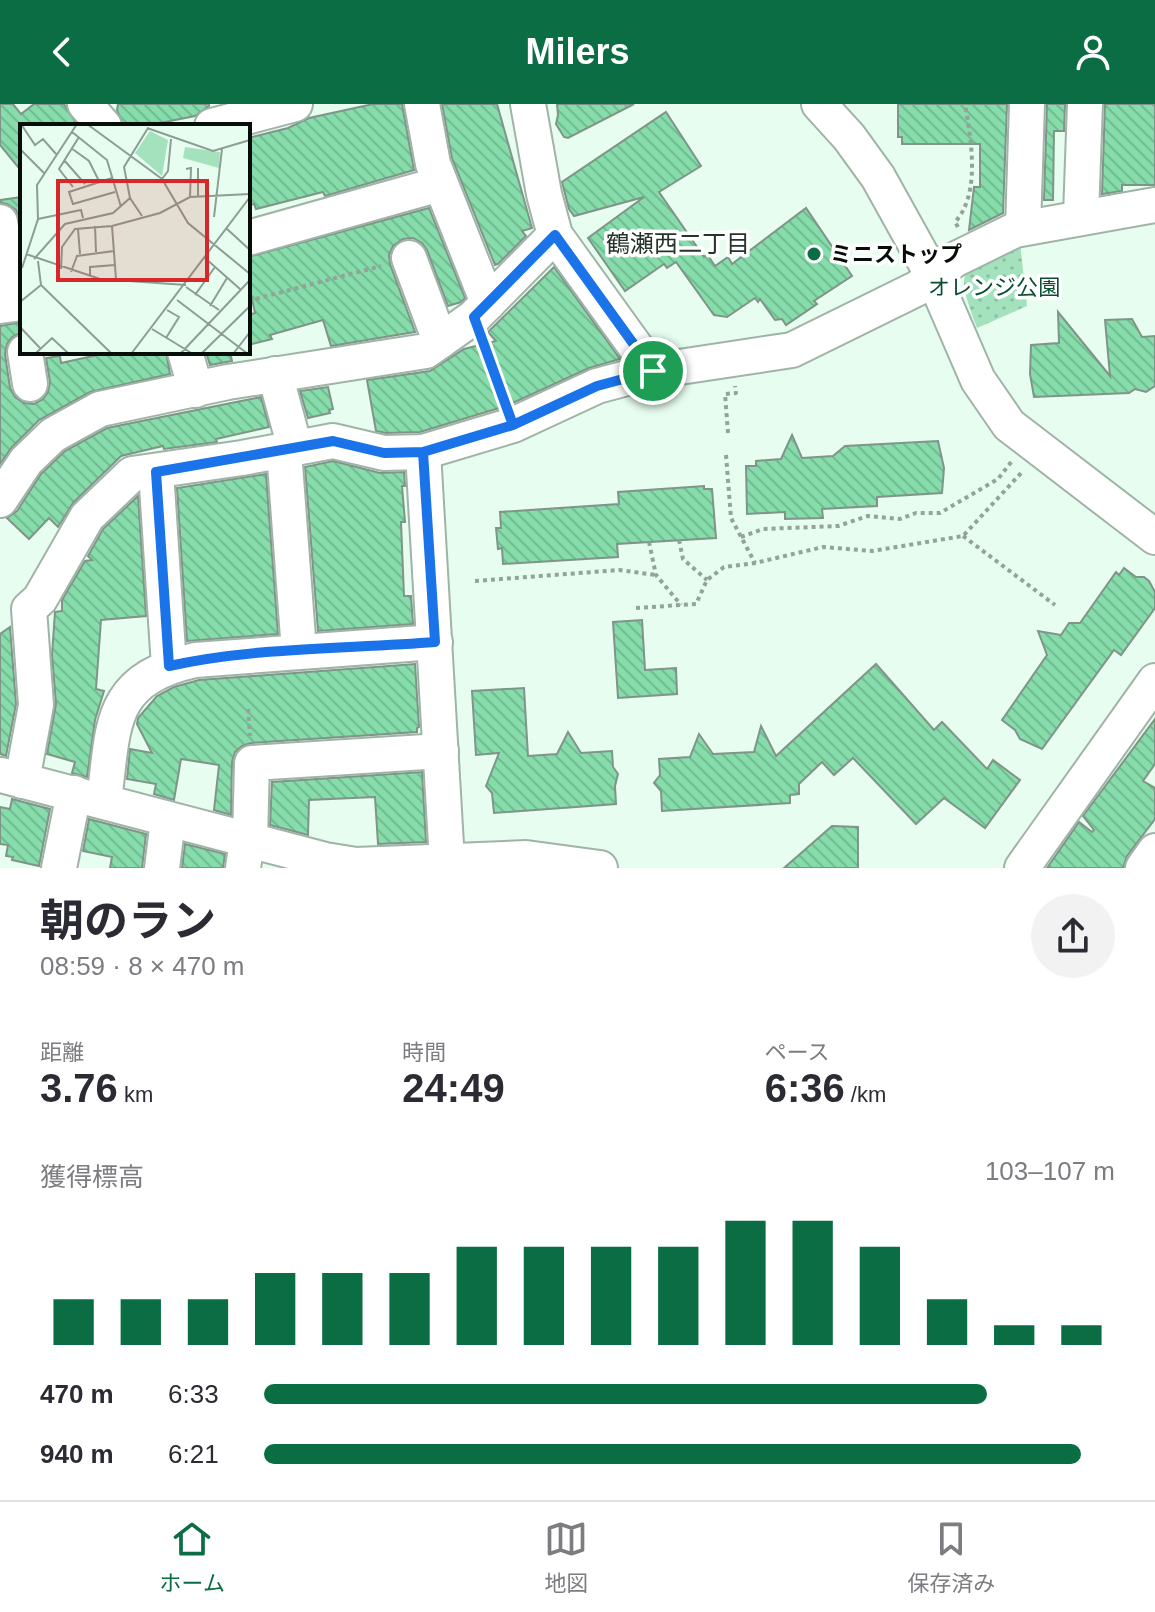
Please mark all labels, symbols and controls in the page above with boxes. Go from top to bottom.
icon: back [40,30,84,74]
icon: person [1071,30,1115,74]
text: Milers [525,31,630,72]
inset map [20,124,250,354]
district label: 鶴瀬西二丁目 [606,230,750,257]
place label: ミニストップ [830,242,962,267]
marker: ミニストップ [805,245,823,263]
park label: オレンジ公園 [928,275,1060,300]
pin [619,337,687,405]
icon: arrive [631,349,675,393]
button: share [1031,894,1115,978]
text: 朝のラン [40,896,216,945]
text: 08:59 · 8 × 470 m [40,951,245,981]
text: 距離 [40,1040,84,1065]
text: 時間 [402,1040,446,1065]
text: ペース [765,1040,830,1065]
text: 3.76 [40,1066,118,1110]
text: 24:49 [402,1066,505,1110]
text: 6:36 [765,1066,845,1110]
text: km [118,1082,153,1107]
text: /km [845,1082,886,1107]
text: 103–107 m [985,1156,1115,1186]
text: 獲得標高 [40,1162,144,1192]
text: 470 m [40,1379,114,1409]
text: 6:33 [168,1379,219,1409]
text: 940 m [40,1439,114,1469]
text: 6:21 [168,1439,219,1469]
tab: ホーム [160,1517,225,1597]
tab: 地図 [544,1517,588,1597]
tab: 保存済み [907,1517,995,1597]

